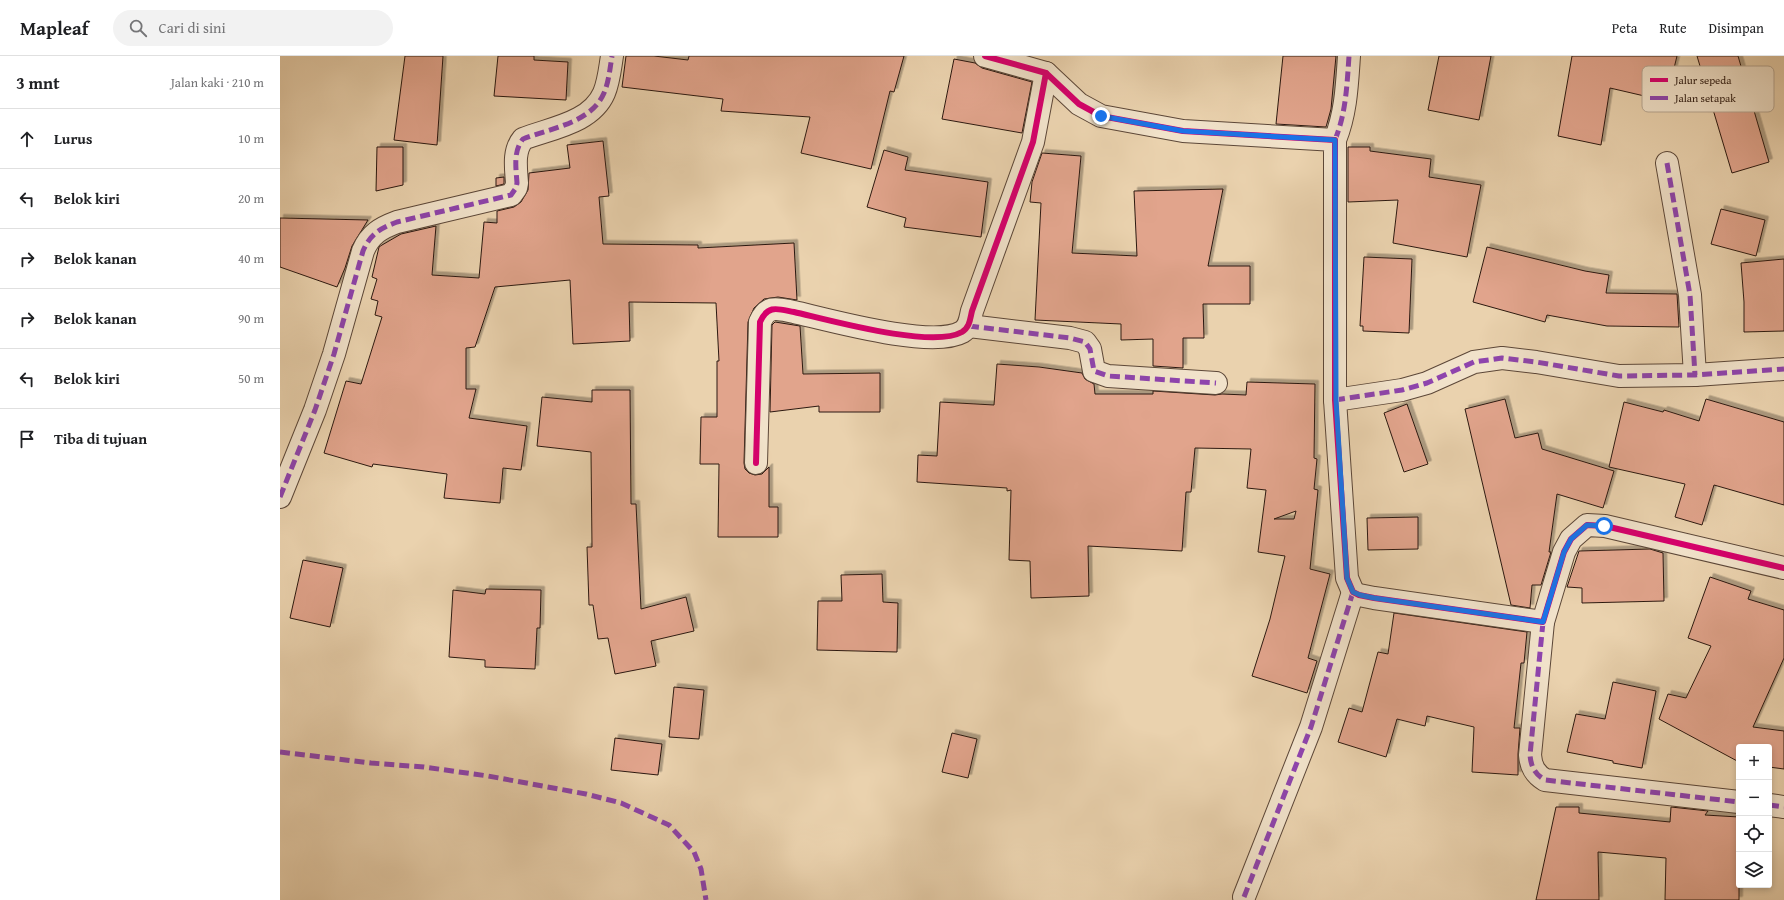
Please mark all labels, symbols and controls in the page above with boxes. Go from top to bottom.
search box [113,10,393,46]
text: Mapleaf [20,14,89,42]
icon: search [127,17,149,39]
text: Cari di sini [159,17,226,38]
text: Peta [1612,18,1637,38]
text: Rute [1659,18,1687,38]
text: Disimpan [1709,18,1764,38]
legend [1642,66,1774,112]
text: 3 mnt [16,70,60,95]
text: Jalur sepeda [1673,72,1732,88]
text: Jalan kaki · 210 m [171,73,264,92]
text: Jalan setapak [1673,90,1736,106]
route end [1092,107,1110,125]
icon: ahead [16,128,38,150]
text: Lurus [54,128,92,149]
text: 10 m [238,129,264,148]
icon: left [16,188,38,210]
text: Belok kiri [54,188,120,209]
text: 20 m [238,189,264,208]
icon: right [16,248,38,270]
text: Belok kanan [54,248,137,269]
text: 40 m [238,249,264,268]
icon: right [16,308,38,330]
text: Belok kanan [54,308,137,329]
text: 90 m [238,309,264,328]
icon: left [16,368,38,390]
text: Belok kiri [54,368,120,389]
text: 50 m [238,369,264,388]
icon: arrive [16,428,38,450]
text: Tiba di tujuan [54,428,147,449]
route start [1595,517,1613,535]
map controls [1736,744,1772,888]
button: + [1736,744,1772,780]
button: − [1736,780,1772,816]
button: locate [1736,816,1772,852]
button: layers [1736,852,1772,888]

